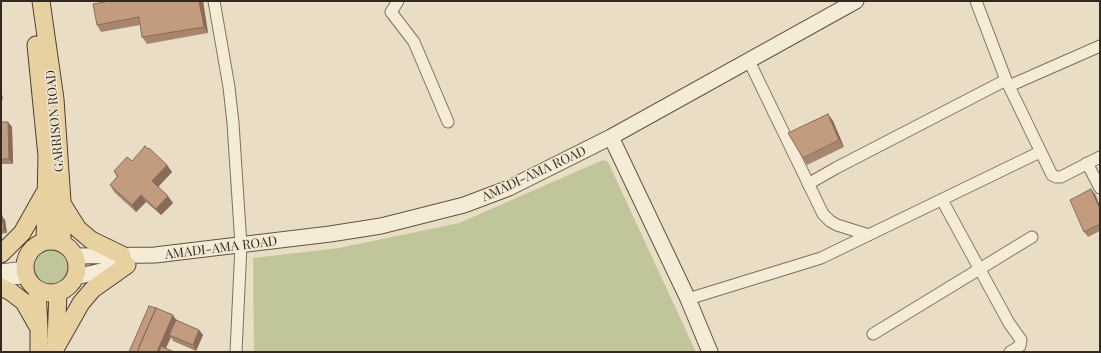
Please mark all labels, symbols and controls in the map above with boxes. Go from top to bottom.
street label: GARRISON ROAD [43,69,67,173]
street label: AMADI-AMA ROAD [479,143,589,205]
street label: AMADI-AMA ROAD [164,233,278,263]

